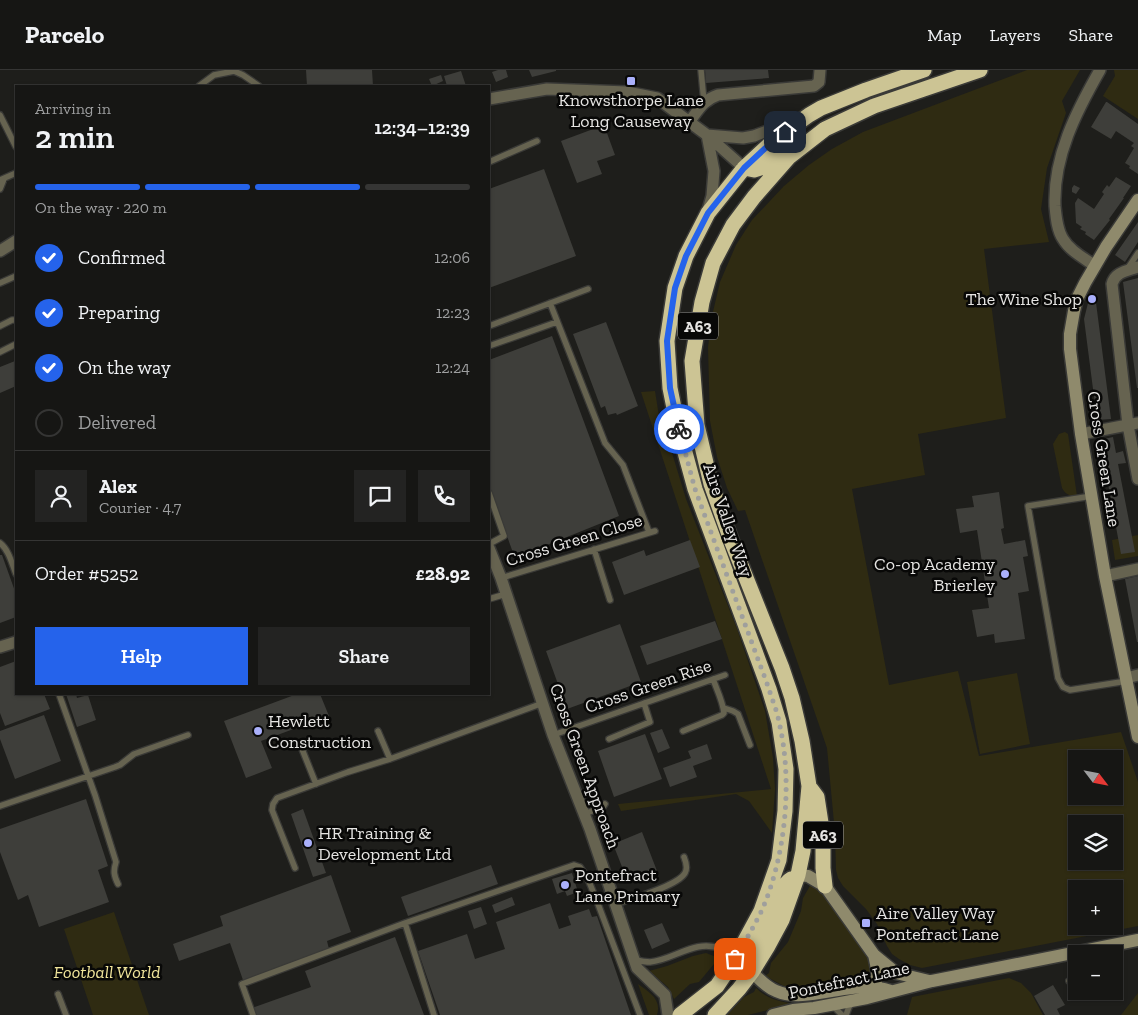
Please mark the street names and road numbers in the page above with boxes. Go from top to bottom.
road number: A63 [678,312,718,340]
street label: Cross Green Lane [1082,390,1126,528]
street label: Aire Valley Way [698,460,758,581]
street label: Cross Green Close [503,509,645,571]
street label: Cross Green Rise [582,654,714,718]
street label: Cross Green Approach [545,680,625,852]
road number: A63 [803,822,843,848]
street label: Pontefract Lane [787,956,911,1004]

